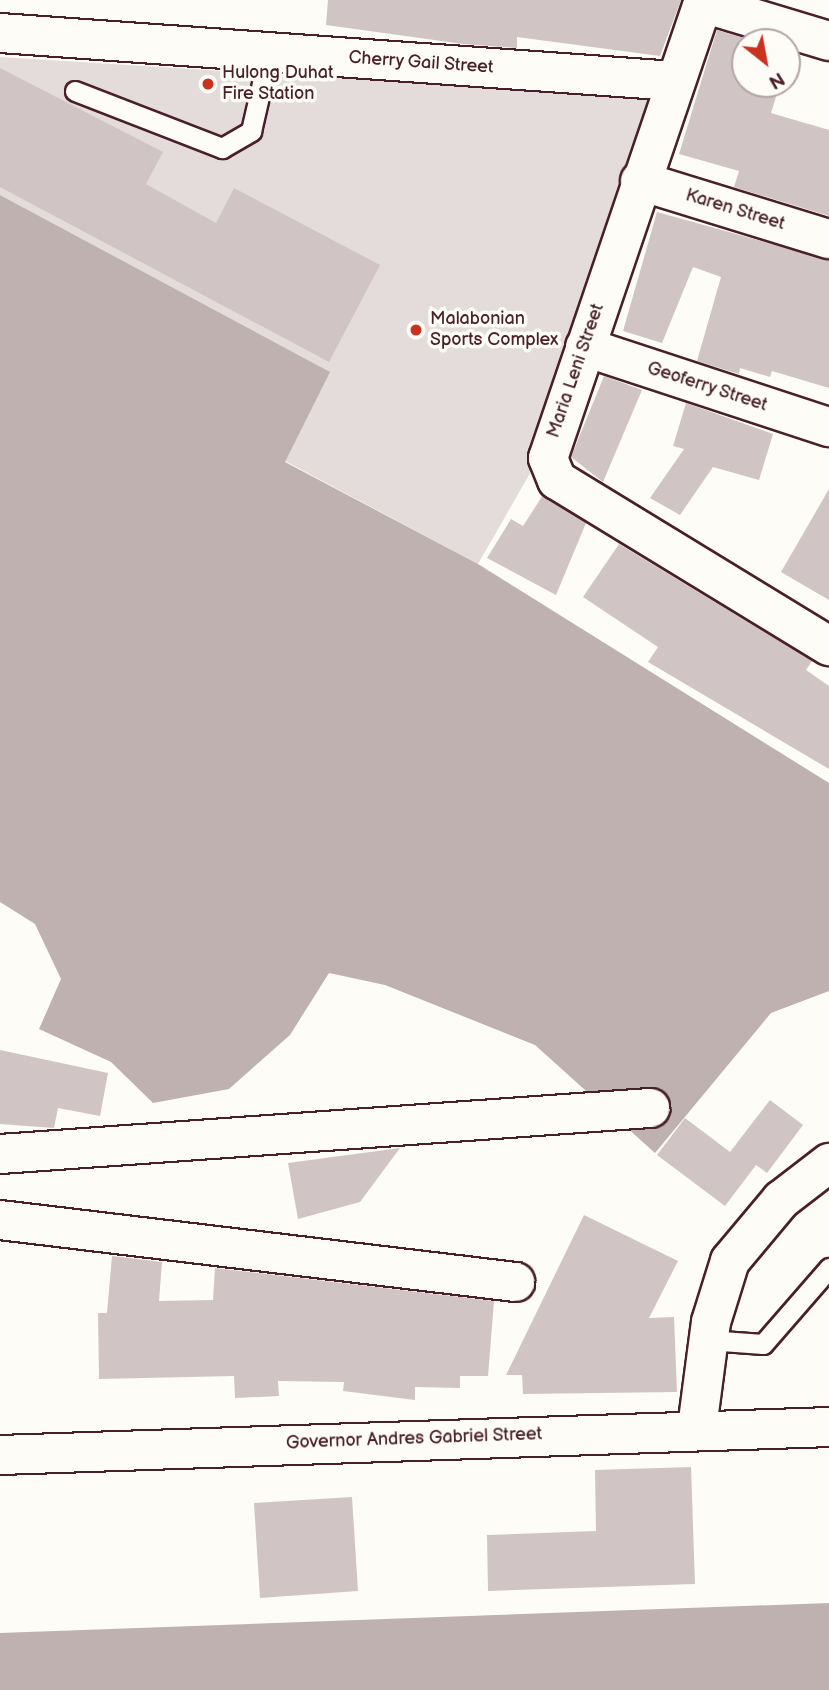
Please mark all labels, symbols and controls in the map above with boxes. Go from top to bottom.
north arrow [731,28,801,98]
street label: Cherry Gail Street [347,47,495,79]
place label: Hulong Duhat Fire Station [222,63,334,106]
text: N [764,66,788,93]
marker: Hulong Duhat Fire Station [200,76,216,92]
street label: Karen Street [683,185,787,235]
street label: Maria Leni Street [543,301,609,441]
place label: Malabonian Sports Complex [430,309,558,352]
marker: Malabonian Sports Complex [408,322,424,338]
street label: Geoferry Street [644,357,770,417]
street label: Governor Andres Gabriel Street [285,1424,543,1454]

